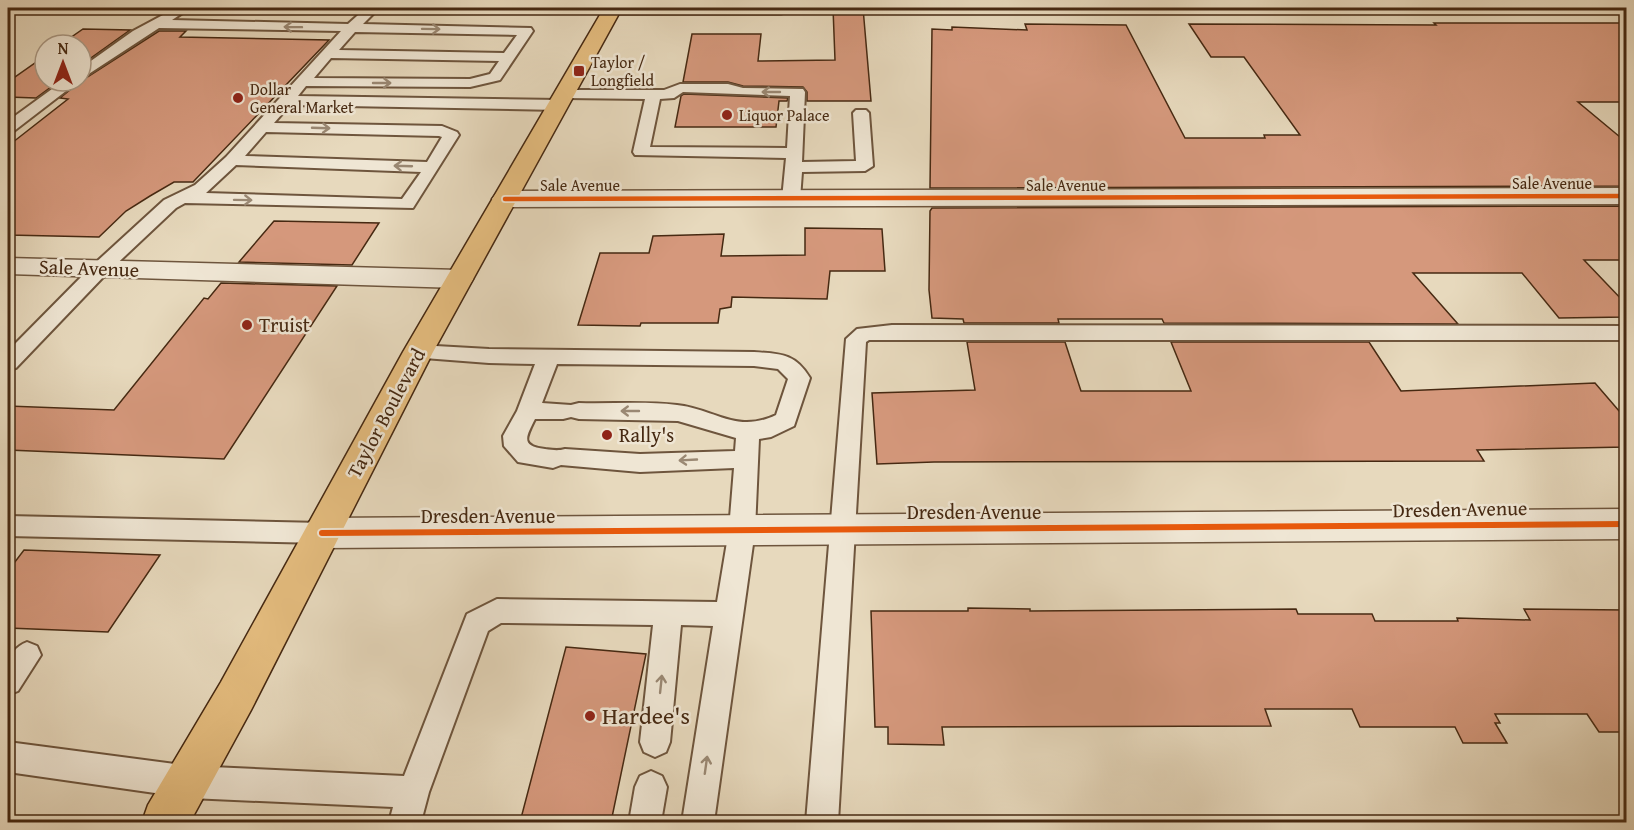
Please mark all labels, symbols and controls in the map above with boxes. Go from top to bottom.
one-way arrow [283,21,303,32]
one-way arrow [420,24,440,35]
north arrow [33,33,93,93]
text: N [58,36,69,60]
place label: Taylor / Longfield [591,50,655,92]
marker: Taylor / Longfield [572,64,586,78]
place label: Dollar General Market [250,77,354,119]
one-way arrow [372,77,392,88]
one-way arrow [761,86,781,98]
marker: Dollar General Market [231,91,245,105]
place label: Liquor Palace [739,103,829,127]
marker: Liquor Palace [720,108,734,122]
one-way arrow [311,122,331,134]
one-way arrow [393,160,413,172]
street label: Sale Avenue [1512,171,1592,195]
street label: Sale Avenue [540,173,620,197]
street label: Sale Avenue [1026,173,1106,197]
one-way arrow [233,194,253,206]
street label: Sale Avenue [39,251,140,284]
place label: Truist [259,310,310,339]
marker: Truist [240,318,254,332]
street label: Taylor Boulevard [339,342,432,483]
one-way arrow [620,405,640,417]
place label: Rally's [619,420,674,449]
marker: Rally's [600,428,614,442]
one-way arrow [678,454,698,465]
street label: Dresden Avenue [1392,493,1528,524]
street label: Dresden Avenue [907,497,1041,526]
street label: Dresden Avenue [421,501,555,530]
one-way arrow [655,675,666,694]
place label: Hardee's [602,698,690,733]
marker: Hardee's [583,709,597,723]
one-way arrow [701,755,712,775]

